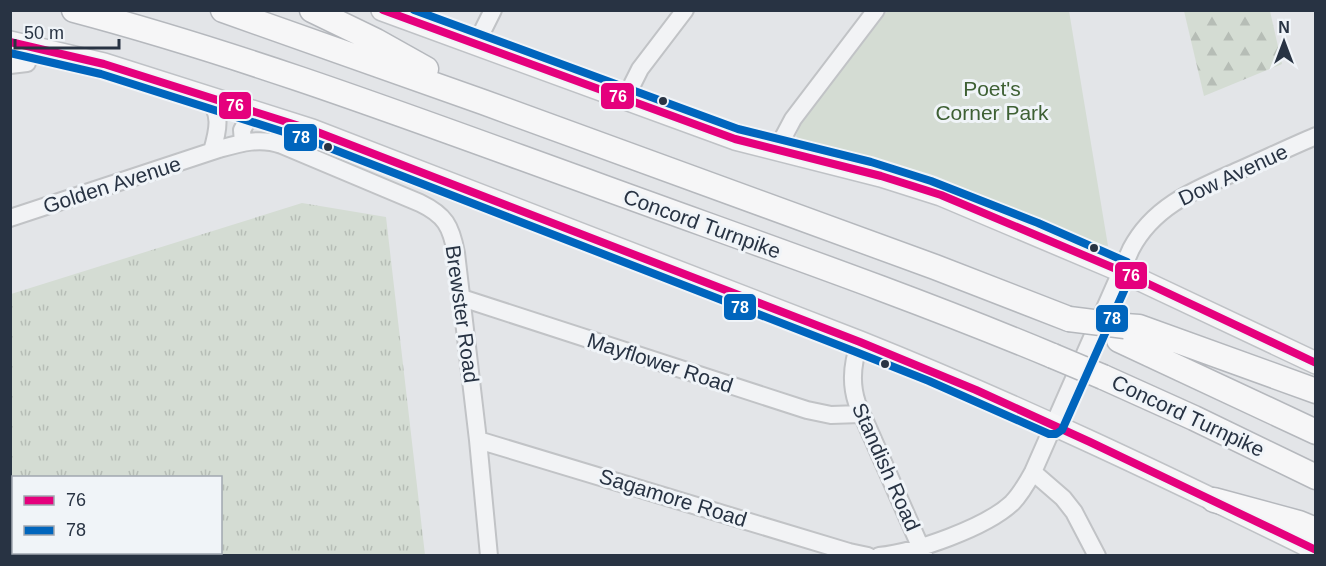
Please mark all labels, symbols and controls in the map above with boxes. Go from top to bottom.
scale bar [15,12,118,50]
north arrow [1254,12,1314,72]
text: N [1278,19,1290,36]
text: 50 m [24,23,64,43]
park label: Poet's Corner Park [935,77,1049,124]
line badge: 76 [600,82,635,110]
text: 76 [609,88,627,105]
line badge: 76 [218,91,252,120]
unlabelled marker [657,95,669,107]
text: 76 [226,97,244,114]
line badge: 78 [283,123,318,152]
text: 78 [292,129,310,146]
street label: Dow Avenue [1175,139,1291,210]
unlabelled marker [322,141,334,153]
street label: Golden Avenue [40,151,184,218]
street label: Concord Turnpike [620,184,784,263]
unlabelled marker [1088,242,1100,254]
street label: Brewster Road [441,244,484,384]
line badge: 76 [1114,261,1148,290]
text: 76 [1122,267,1140,284]
line badge: 78 [723,293,757,321]
text: 78 [731,299,749,316]
line badge: 78 [1095,304,1129,333]
text: 78 [1103,310,1121,327]
street label: Mayflower Road [584,328,736,397]
unlabelled marker [879,358,891,370]
street label: Concord Turnpike [1108,370,1268,461]
street label: Standish Road [848,399,925,534]
street label: Sagamore Road [597,464,750,531]
legend [12,476,222,554]
text: 76 [66,490,86,510]
text: 78 [66,520,86,540]

